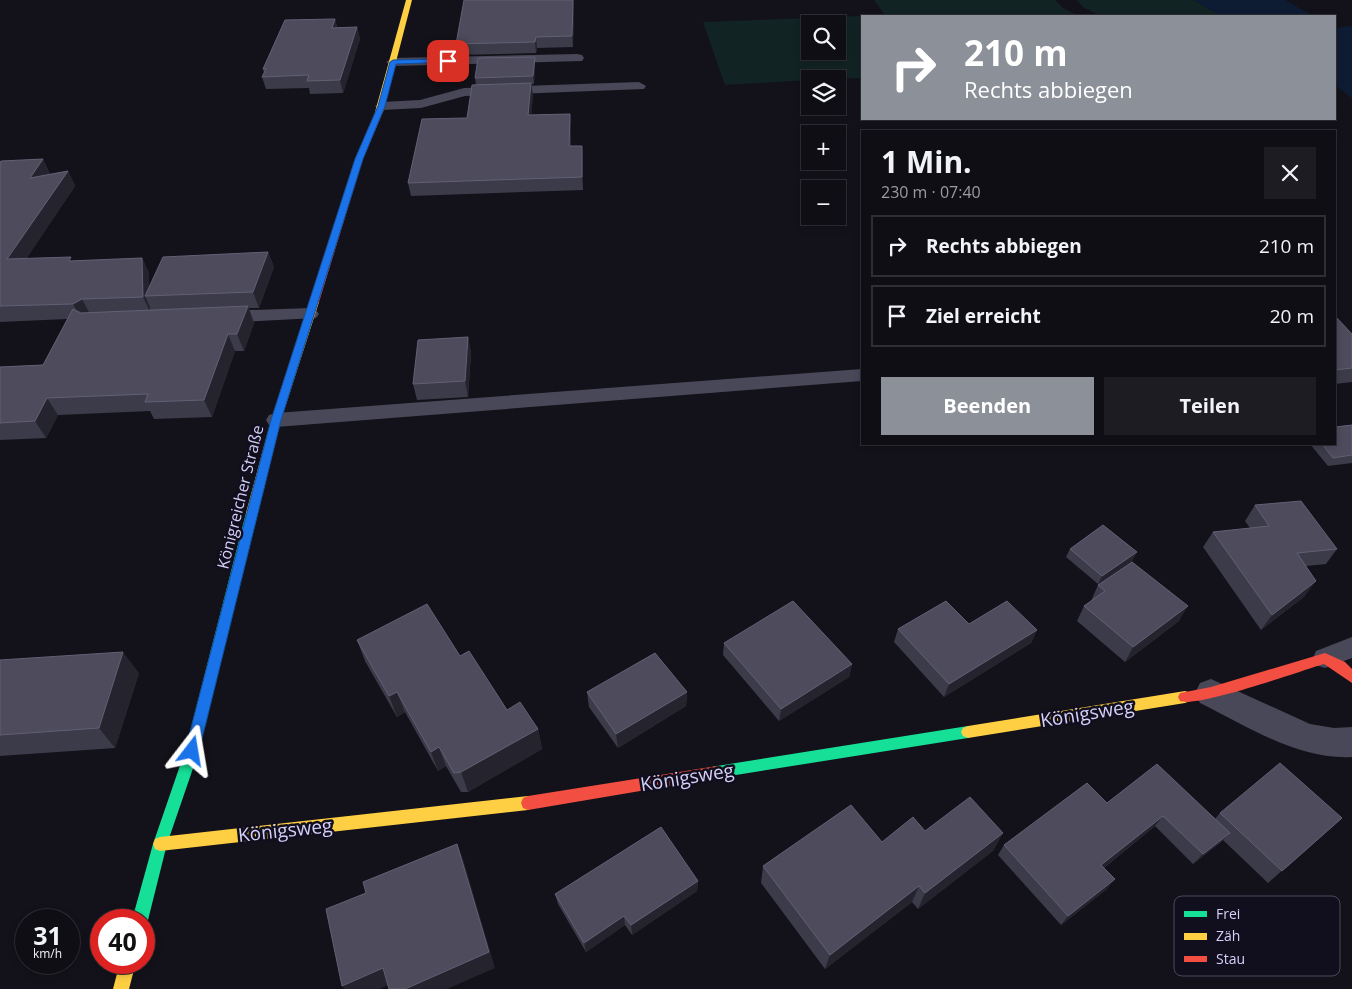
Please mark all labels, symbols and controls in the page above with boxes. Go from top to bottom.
map controls [801,15,846,225]
button: search [801,15,846,60]
text: 210 m [964,29,1068,76]
icon: right [881,35,946,100]
pin [427,40,469,82]
icon: arrive [434,47,462,75]
button: layers [801,70,846,115]
text: Rechts abbiegen [964,74,1133,104]
button: + [801,125,846,170]
text: 1 Min. [881,141,972,182]
button: close [1264,147,1316,199]
button: − [801,180,846,225]
text: 230 m · 07:40 [881,181,981,203]
icon: right [883,232,911,260]
text: Rechts abbiegen [926,233,1082,259]
text: 210 m [1259,233,1314,259]
icon: arrive [883,302,911,330]
text: Ziel erreicht [926,303,1041,329]
text: 20 m [1270,303,1314,329]
button: Beenden [881,377,1094,435]
button: Teilen [1104,377,1316,435]
street label: Königreicher Straße [211,423,269,571]
street label: Königsweg [1038,693,1136,733]
position arrow [165,724,217,776]
street label: Königsweg [638,757,736,797]
street label: Königsweg [237,812,333,848]
legend [1174,896,1340,976]
text: Frei [1216,904,1240,923]
speed limit sign: 40 [90,909,155,974]
text: 31 [33,918,62,952]
text: Zäh [1216,926,1240,945]
text: km/h [33,945,62,962]
text: Stau [1216,949,1245,968]

